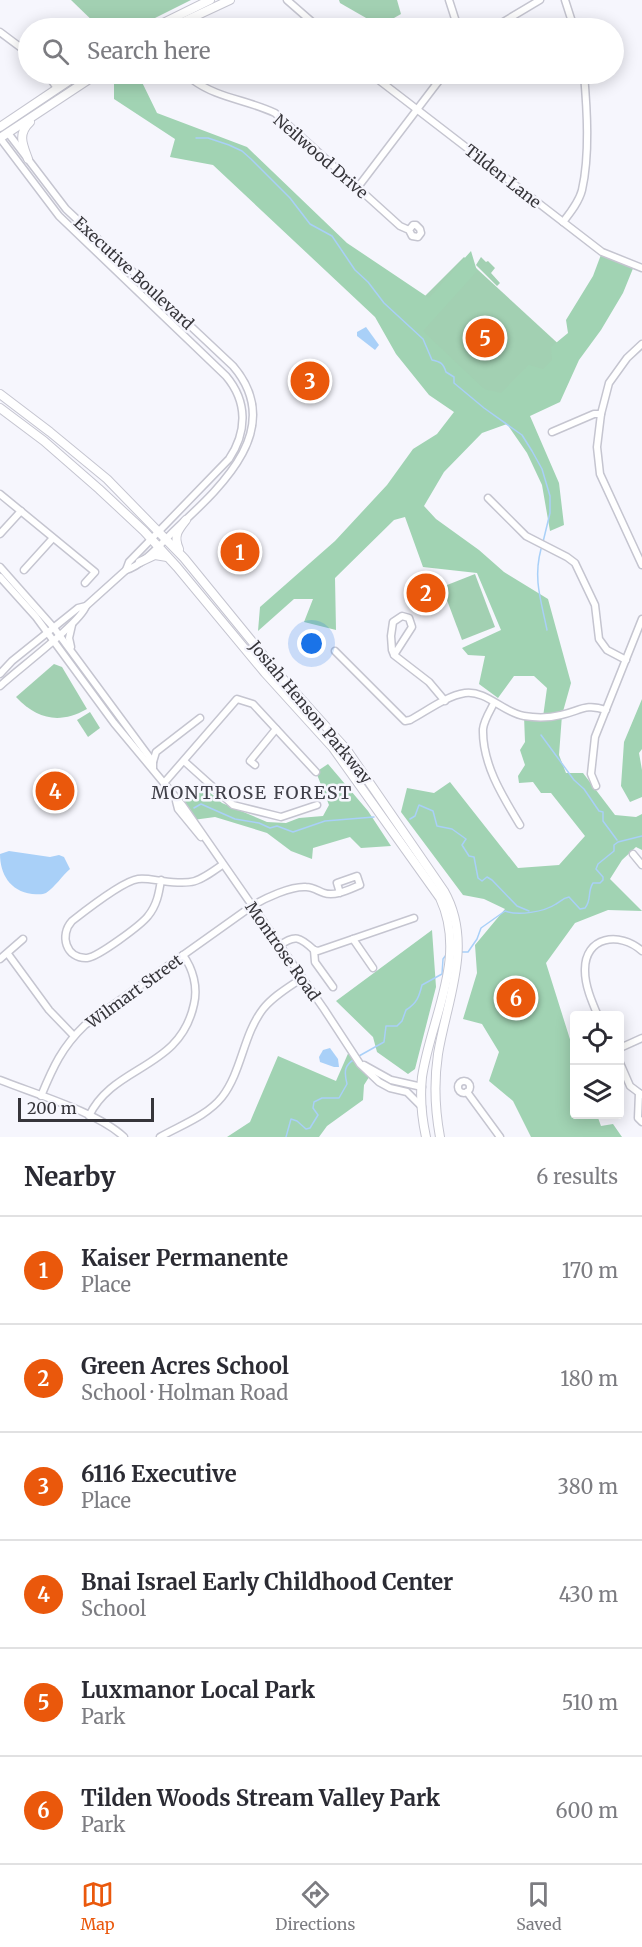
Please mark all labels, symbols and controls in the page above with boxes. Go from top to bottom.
search box [18,18,624,84]
icon: search [39,35,72,68]
text: Search here [87,37,210,65]
street label: Neilwood Drive [270,110,372,202]
street label: Tilden Lane [461,140,545,212]
street label: Executive Boulevard [70,212,198,334]
pin: 5 [466,316,504,360]
pin: 3 [290,358,330,404]
pin: 1 [220,530,260,574]
pin: 2 [406,570,446,616]
your location [297,629,326,658]
street label: Josiah Henson Parkway [245,636,377,788]
pin: 4 [36,768,74,814]
district label: MONTROSE FOREST [151,781,353,804]
street label: Montrose Road [241,897,325,1005]
street label: Wilmart Street [81,949,186,1033]
pin: 6 [496,976,536,1020]
map controls [570,1011,624,1119]
button: locate [570,1011,624,1065]
button: layers [570,1065,624,1119]
scale bar [18,1095,154,1122]
text: 200 m [27,1098,77,1118]
text: Nearby [24,1160,116,1193]
text: 6 results [536,1164,618,1189]
text: Kaiser Permanente [81,1244,288,1272]
text: 1 [39,1258,48,1283]
text: 170 m [562,1258,618,1283]
text: Place [81,1272,131,1297]
text: Green Acres School [81,1352,289,1380]
text: 2 [38,1366,49,1391]
text: 180 m [560,1366,618,1391]
text: School · Holman Road [81,1380,288,1405]
text: 6116 Executive [81,1460,237,1488]
text: 3 [38,1474,49,1499]
text: 380 m [557,1474,618,1499]
text: Place [81,1488,131,1513]
text: Bnai Israel Early Childhood Center [81,1568,453,1596]
text: 4 [37,1582,50,1607]
text: 430 m [559,1582,618,1607]
text: School [81,1596,146,1621]
text: Luxmanor Local Park [81,1676,315,1704]
text: 5 [38,1690,49,1715]
text: 510 m [562,1690,618,1715]
text: Park [81,1704,125,1729]
text: Tilden Woods Stream Valley Park [81,1784,440,1812]
text: 6 [37,1798,50,1823]
text: 600 m [555,1798,618,1823]
text: Park [81,1812,125,1837]
tab: Map [80,1878,115,1934]
tab: Directions [275,1878,355,1934]
tab: Saved [516,1878,562,1934]

